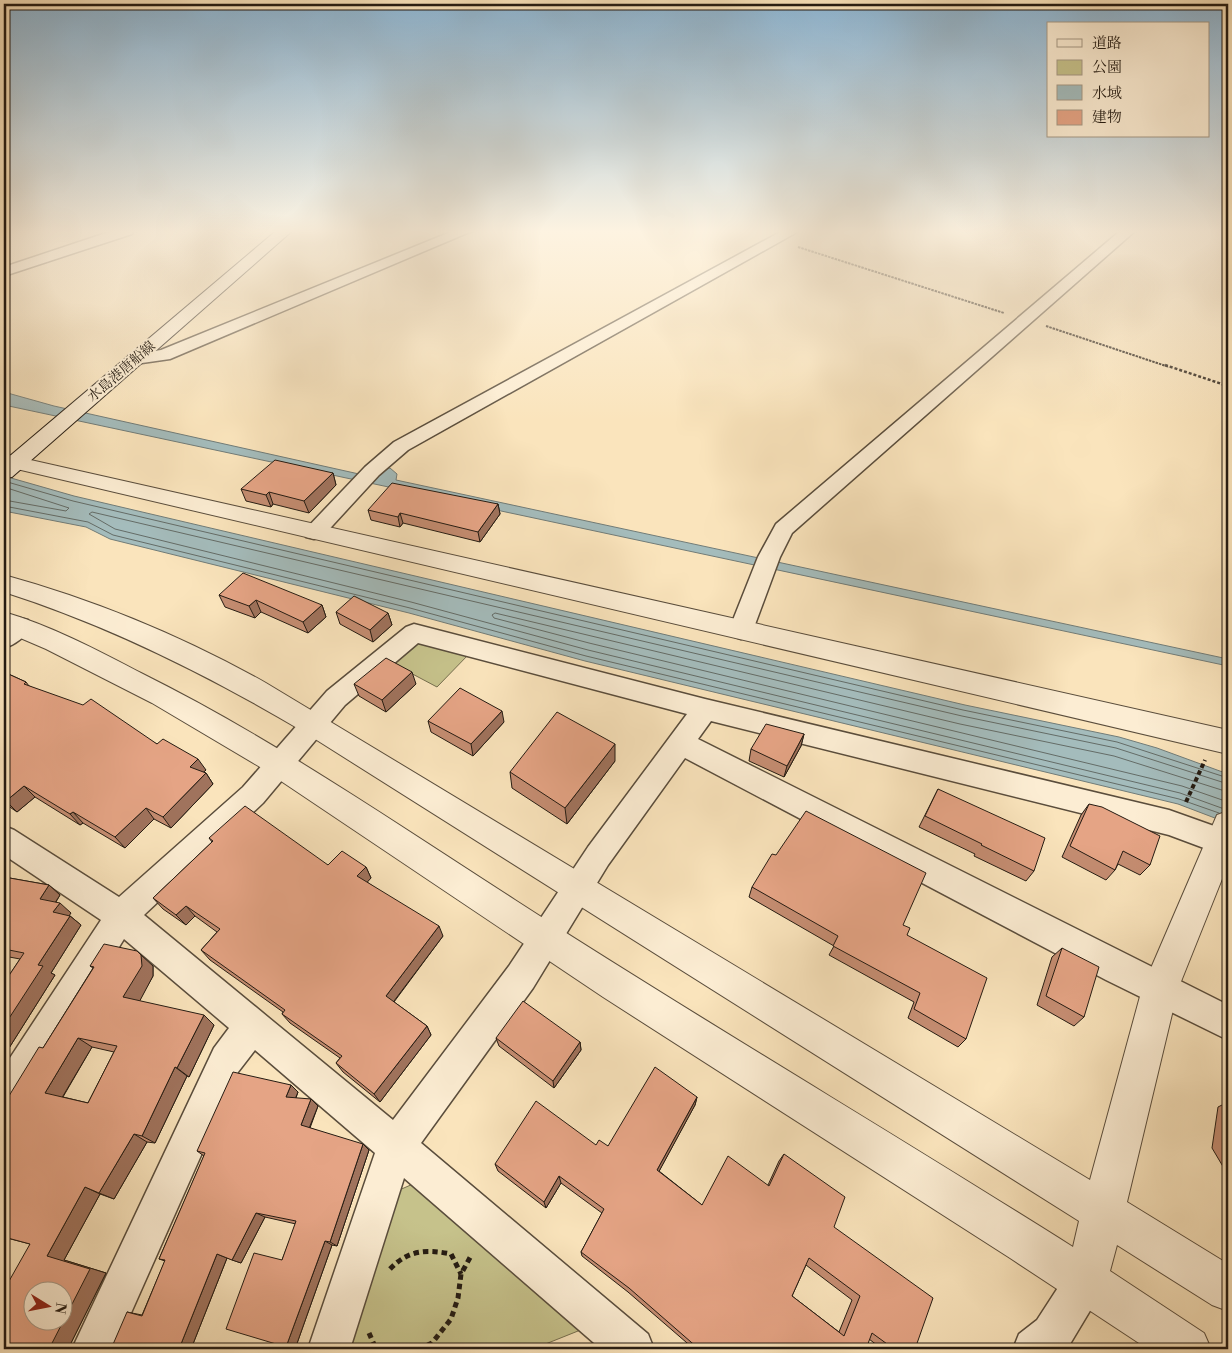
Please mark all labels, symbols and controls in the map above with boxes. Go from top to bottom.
legend [1047,22,1210,138]
text: 道路 [1092,34,1122,53]
text: 公園 [1092,58,1122,77]
text: 水域 [1092,84,1122,103]
text: 建物 [1092,108,1122,127]
street label: 水島港唐船線 [84,337,159,406]
north arrow [22,1280,72,1330]
text: N [50,1301,70,1315]

